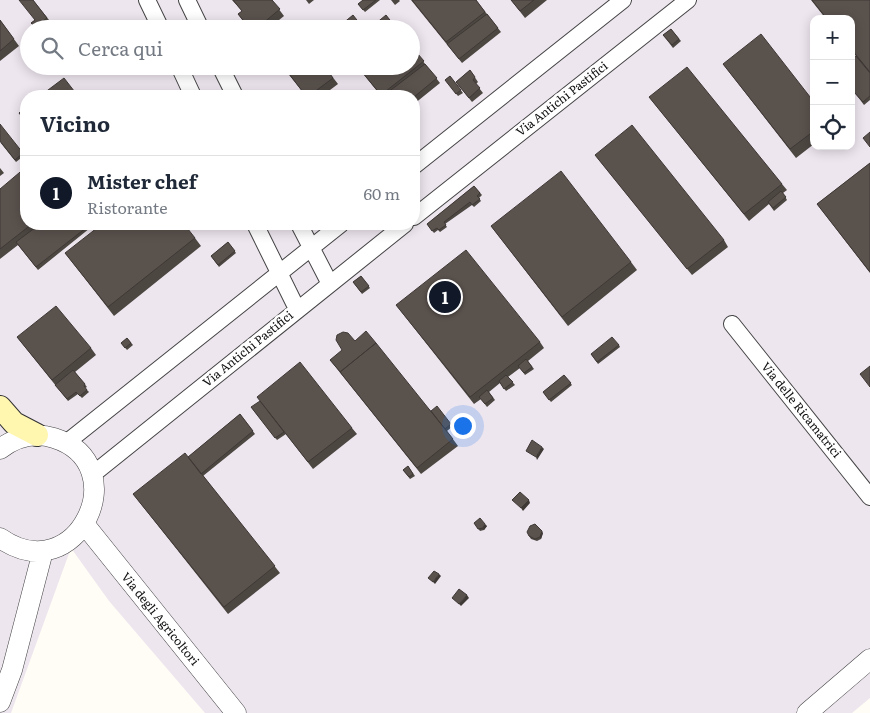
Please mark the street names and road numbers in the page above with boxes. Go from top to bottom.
street label: Via Antichi Pastifici [512,57,611,140]
street label: Via Antichi Pastifici [198,306,297,391]
street label: Via delle Ricamatrici [758,358,846,461]
street label: Via degli Agricoltori [118,568,204,669]

